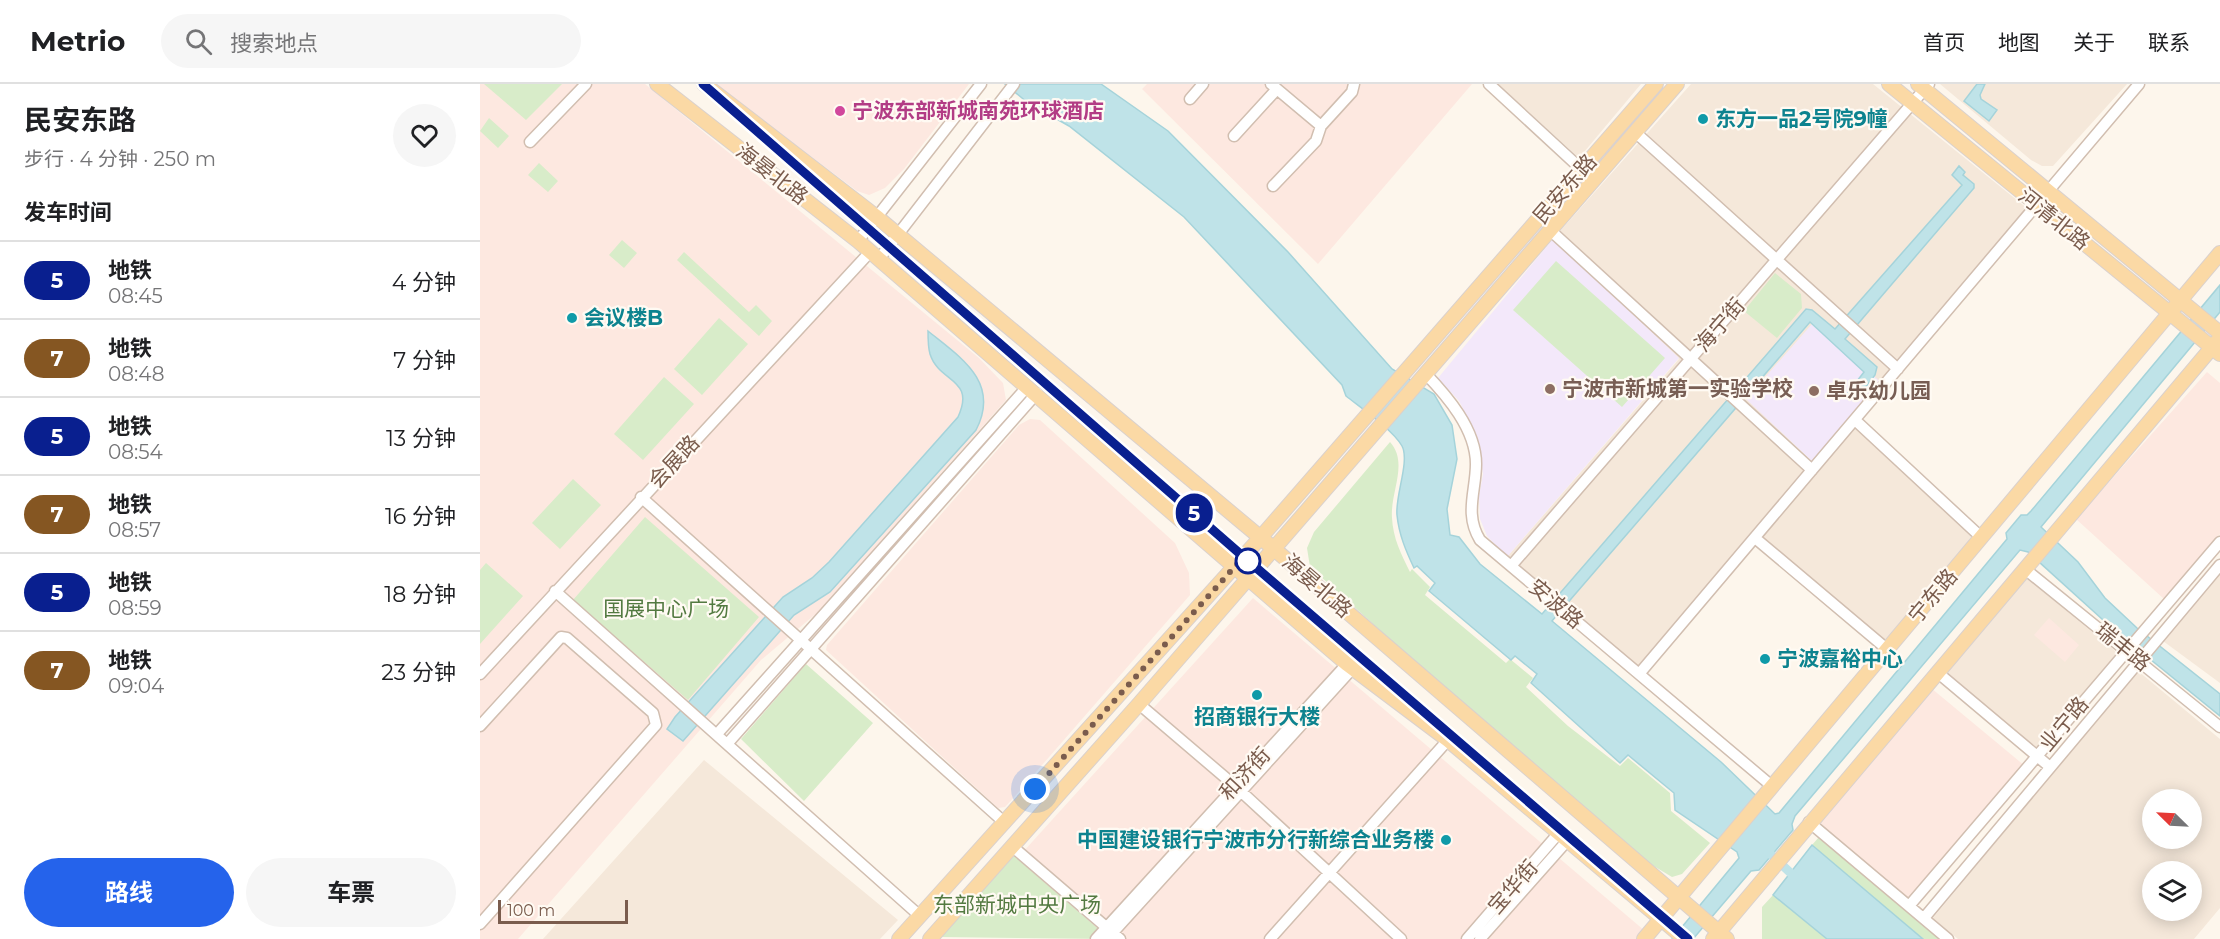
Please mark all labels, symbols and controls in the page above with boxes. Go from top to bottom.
search box [161,14,581,68]
text: Metrio [30,24,125,58]
icon: search [182,25,215,58]
text: 搜索地点 [230,30,318,57]
text: 首页 [1923,30,1965,55]
text: 地图 [1998,30,2040,55]
text: 关于 [2073,30,2115,55]
text: 联系 [2148,30,2190,55]
place label: 宁波东部新城南苑环球酒店 [852,98,1104,123]
text: 民安东路 [24,103,136,137]
button: heart [393,104,456,167]
marker: 宁波东部新城南苑环球酒店 [833,104,847,118]
place label: 东方一品2号院9幢 [1715,106,1888,131]
marker: 东方一品2号院9幢 [1696,112,1710,126]
street label: 海晏北路 [732,138,813,209]
text: 步行 · 4 分钟 · 250 m [24,147,216,171]
street label: 民安东路 [1528,149,1602,229]
street label: 河清北路 [2014,182,2095,255]
text: 发车时间 [24,199,112,226]
text: 地铁 [108,257,152,284]
text: 5 [51,268,63,293]
text: 4 分钟 [392,269,456,296]
text: 08:45 [108,284,163,308]
street label: 海宁街 [1690,293,1750,357]
place label: 会议楼B [584,305,663,330]
marker: 会议楼B [565,311,579,325]
text: 地铁 [108,335,152,362]
text: 7 [50,346,64,371]
text: 7 分钟 [393,347,456,374]
text: 08:48 [108,362,164,386]
place label: 宁波市新城第一实验学校 [1562,376,1793,401]
place label: 卓乐幼儿园 [1826,378,1931,403]
marker: 宁波市新城第一实验学校 [1543,382,1557,396]
marker: 卓乐幼儿园 [1807,384,1821,398]
text: 地铁 [108,413,152,440]
text: 5 [51,424,63,449]
text: 13 分钟 [386,425,456,452]
street label: 会展路 [643,430,704,493]
text: 08:54 [108,440,163,464]
text: 地铁 [108,491,152,518]
line badge: 5 [1174,494,1214,532]
text: 5 [1188,501,1200,526]
text: 7 [50,502,64,527]
text: 16 分钟 [385,503,456,530]
text: 08:57 [108,518,161,542]
unlabelled marker [1235,548,1261,574]
street label: 海晏北路 [1277,549,1357,623]
street label: 宁东路 [1903,564,1962,628]
text: 地铁 [108,569,152,596]
street label: 安波路 [1524,574,1588,633]
text: 5 [51,580,63,605]
text: 18 分钟 [384,581,456,608]
text: 08:59 [108,596,162,620]
park label: 国展中心广场 [603,596,729,621]
street label: 瑞丰路 [2091,617,2156,676]
place label: 宁波嘉裕中心 [1777,646,1903,671]
text: 地铁 [108,647,152,674]
marker: 宁波嘉裕中心 [1758,652,1772,666]
text: 7 [50,658,64,683]
text: 23 分钟 [381,659,456,686]
text: 09:04 [108,674,164,698]
marker: 招商银行大楼 [1250,688,1264,702]
street label: 业宁路 [2034,692,2093,756]
place label: 招商银行大楼 [1194,704,1320,729]
street label: 和济街 [1214,742,1275,805]
your location [1020,774,1050,804]
north arrow [2142,789,2202,849]
map controls [2142,789,2202,921]
place label: 中国建设银行宁波市分行新综合业务楼 [1077,827,1434,852]
marker: 中国建设银行宁波市分行新综合业务楼 [1439,833,1453,847]
street label: 宝华街 [1483,855,1543,919]
button: 路线 [24,858,234,927]
button: 车票 [246,858,456,927]
button: layers [2142,861,2202,921]
park label: 东部新城中央广场 [933,892,1101,917]
scale bar [498,897,628,924]
text: 100 m [507,901,555,920]

